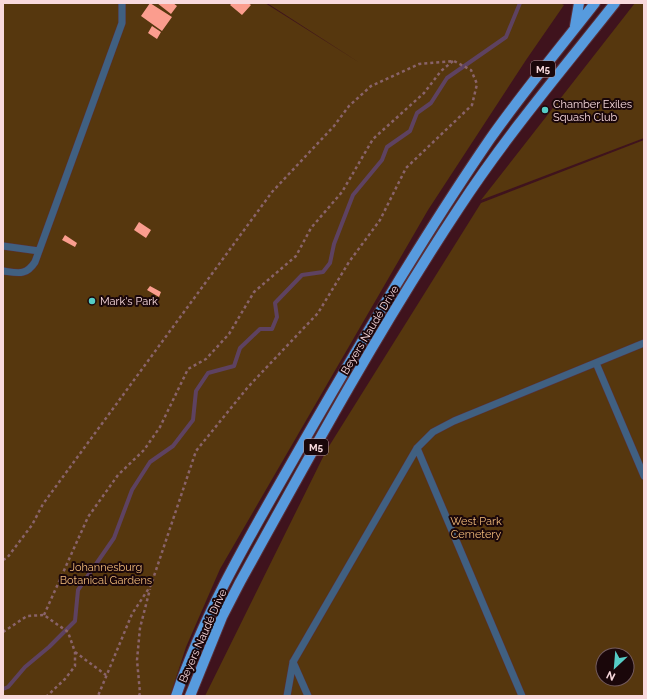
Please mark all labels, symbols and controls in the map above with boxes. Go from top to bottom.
road number: M5 [531,61,555,77]
place label: Chamber Exiles Squash Club [553,98,632,124]
marker: Chamber Exiles Squash Club [540,105,550,115]
street label: Beyers Naudé Drive [338,283,402,377]
place label: Mark's Park [100,295,158,308]
marker: Mark's Park [87,296,97,306]
road number: M5 [304,439,328,455]
park label: West Park Cemetery [450,515,502,541]
park label: Johannesburg Botanical Gardens [60,561,152,587]
street label: Beyers Naudé Drive [176,587,230,685]
north arrow [595,647,635,687]
text: N [604,668,617,683]

